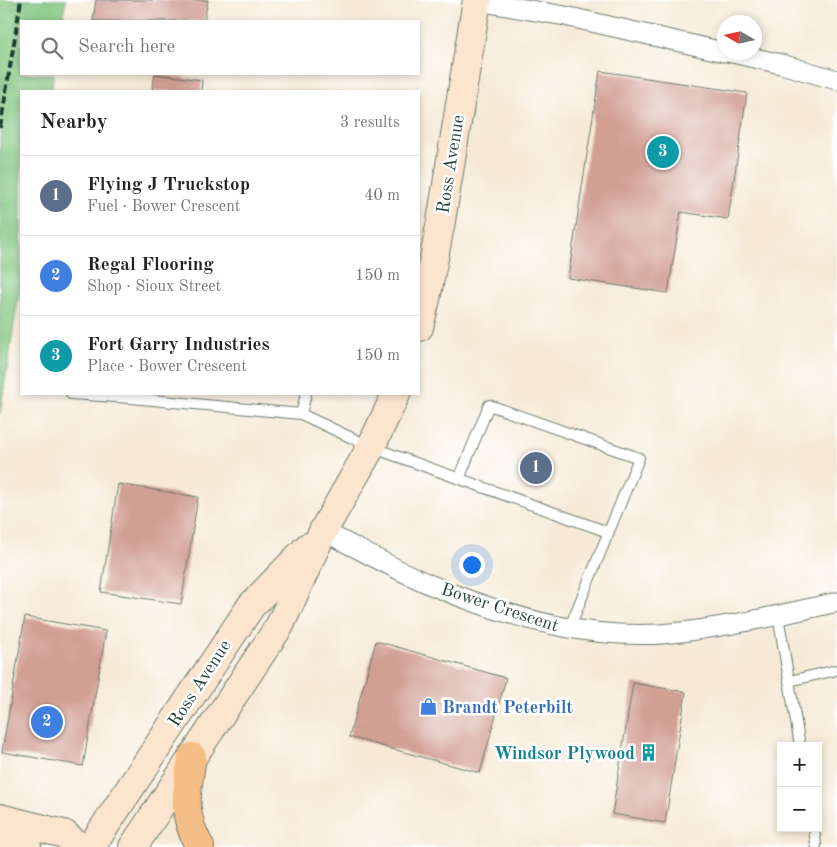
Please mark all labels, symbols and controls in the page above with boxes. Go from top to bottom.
north arrow [717,15,762,60]
search box [20,20,420,75]
icon: search [38,34,66,62]
text: Search here [78,38,175,57]
text: Nearby [40,112,108,133]
street label: Ross Avenue [434,114,468,215]
text: 3 results [340,115,400,131]
pin: 3 [647,133,679,171]
text: Flying J Truckstop [87,176,250,195]
text: 1 [51,188,61,204]
text: 40 m [364,188,400,204]
text: Fuel · Bower Crescent [87,199,240,215]
text: Regal Flooring [87,256,214,275]
text: 2 [51,268,61,284]
text: 150 m [355,268,400,284]
text: Shop · Sioux Street [87,279,221,295]
text: Fort Garry Industries [87,336,270,355]
text: 3 [51,348,61,364]
text: 150 m [355,348,400,364]
text: Place · Bower Crescent [87,359,247,375]
pin: 1 [520,449,552,487]
your location [459,552,485,578]
street label: Bower Crescent [439,580,561,635]
street label: Ross Avenue [165,637,235,730]
shop icon: Brandt Peterbilt [418,697,438,717]
place label: Brandt Peterbilt [442,699,573,717]
pin: 2 [31,703,63,741]
map controls [777,742,822,832]
button: + [777,742,822,787]
building icon: Windsor Plywood [639,743,659,763]
place label: Windsor Plywood [494,745,635,763]
button: − [777,787,822,832]

